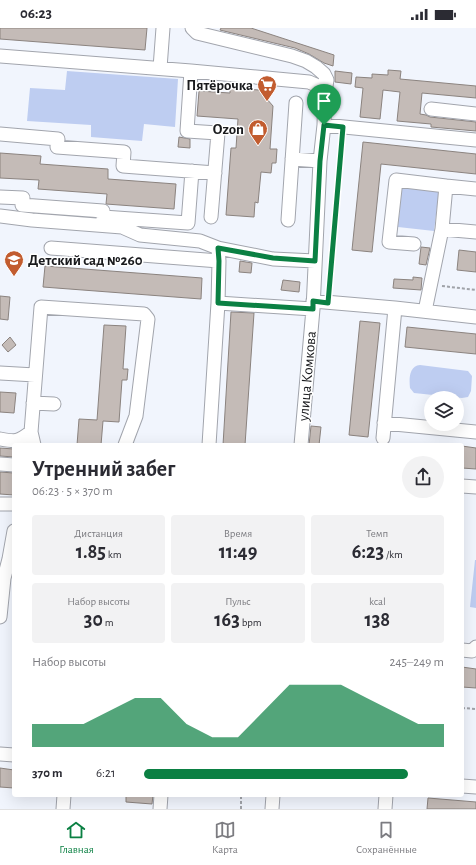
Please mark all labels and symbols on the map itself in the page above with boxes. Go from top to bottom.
supermarket icon: Пятёрочка [256,74,278,102]
place label: Пятёрочка [186,78,253,93]
pin [307,84,341,125]
shop icon: Ozon [247,118,269,146]
place label: Ozon [213,122,244,137]
school or university icon: Детский сад №260 [3,249,25,277]
place label: Детский сад №260 [28,253,143,268]
street label: улица Комкова [296,330,319,423]

